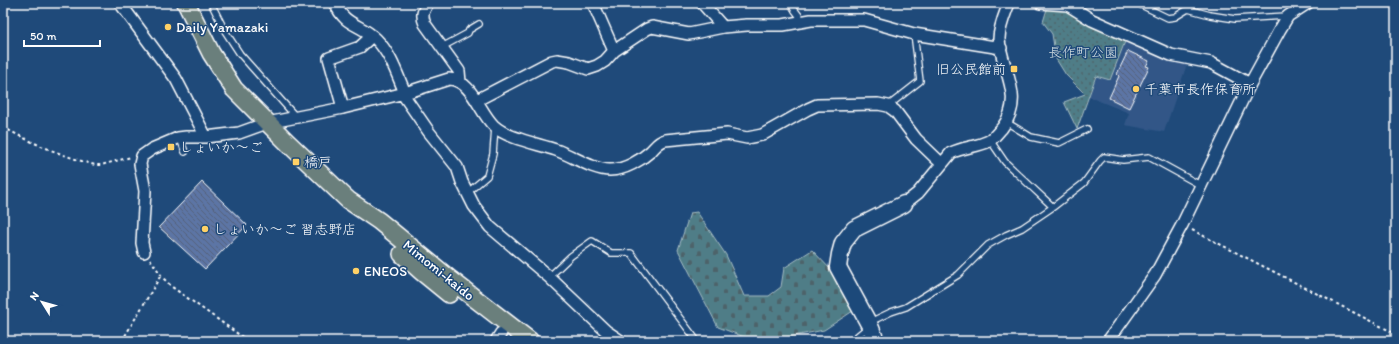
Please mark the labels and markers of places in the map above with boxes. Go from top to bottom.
place label: Daily Yamazaki [176,19,268,36]
marker: Daily Yamazaki [163,22,173,32]
place label: 旧公民館前 [936,61,1006,78]
marker: 旧公民館前 [1009,64,1019,74]
place label: 千葉市長作保育所 [1144,81,1256,98]
marker: 千葉市長作保育所 [1131,84,1141,94]
place label: しょいか〜ご [179,139,263,156]
marker: しょいか〜ご [166,142,176,152]
place label: 橋戸 [304,154,332,171]
marker: 橋戸 [291,157,301,167]
place label: しょいか～ご 習志野店 [213,221,356,238]
marker: しょいか～ご 習志野店 [200,224,210,234]
place label: ENEOS [364,263,407,280]
marker: ENEOS [351,266,361,276]

